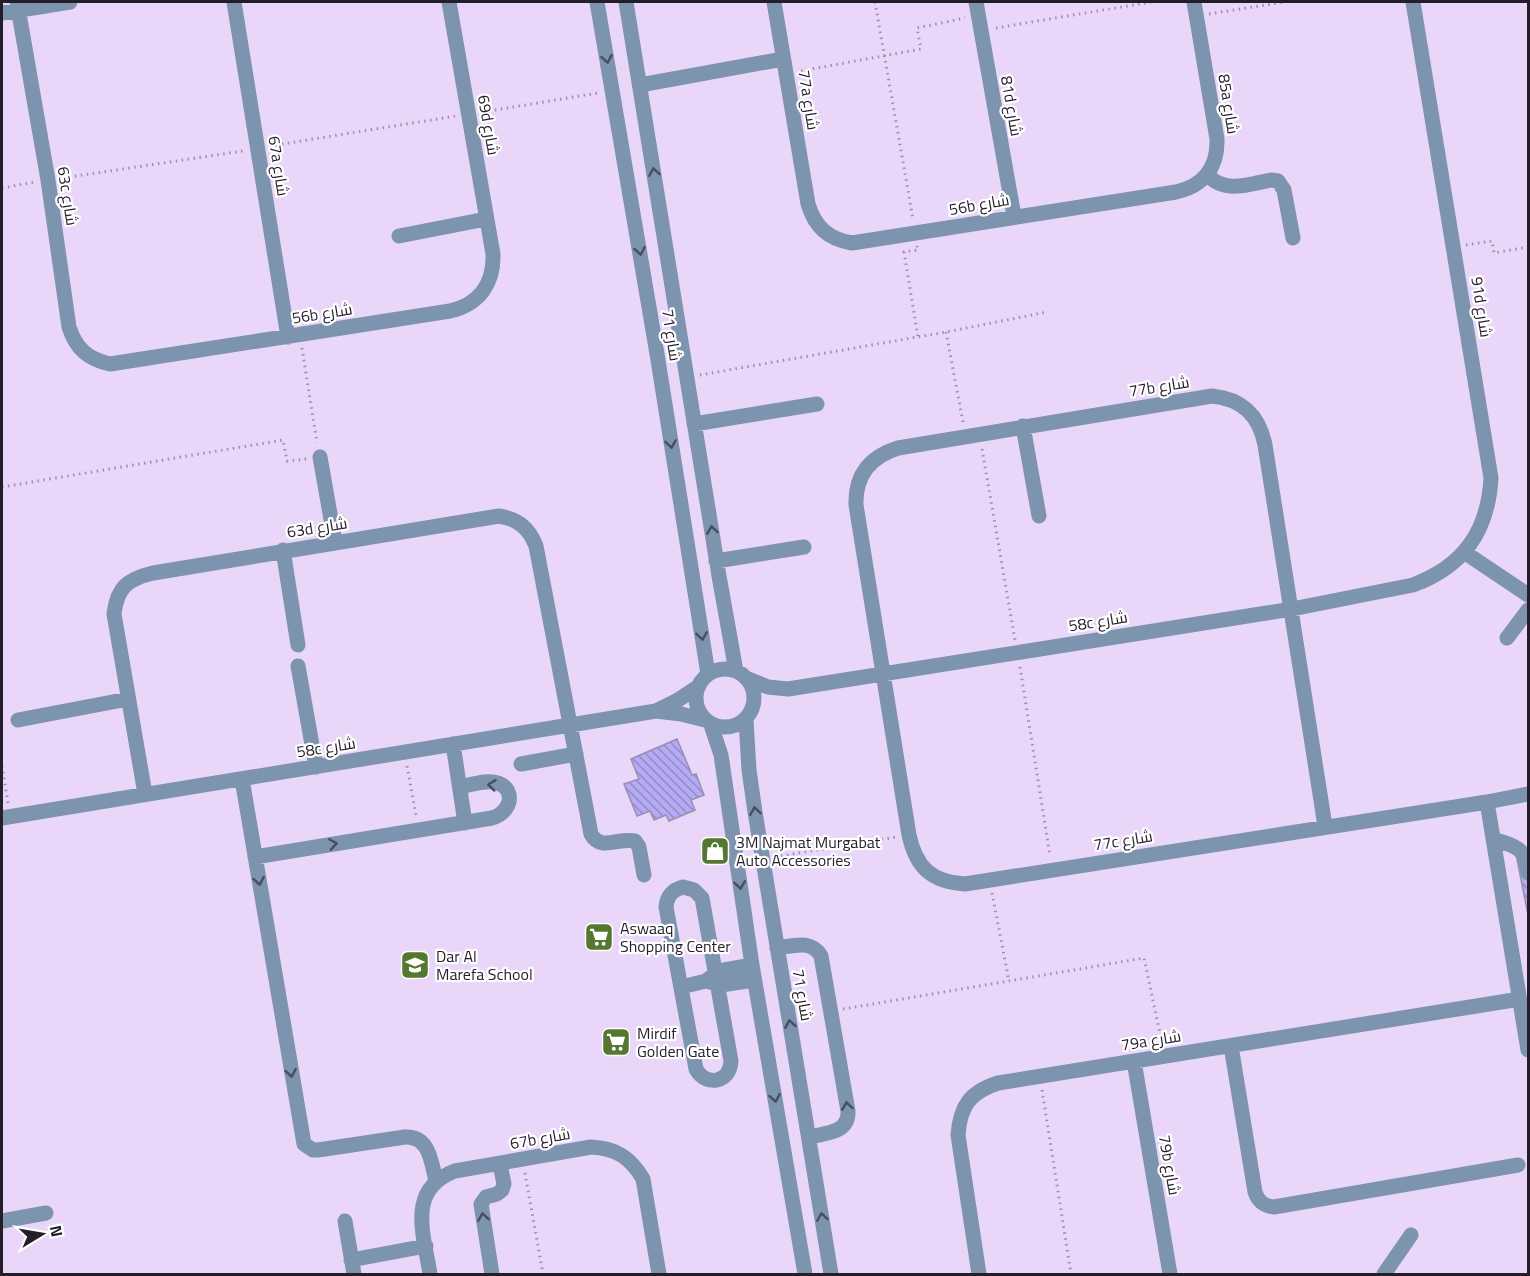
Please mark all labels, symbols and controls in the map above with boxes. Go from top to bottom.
one-way arrow [600,54,613,64]
street label: 77a شارع [792,68,826,132]
street label: 85a شارع [1212,72,1246,136]
street label: 81d شارع [995,74,1029,138]
street label: 69d شارع [472,93,506,157]
street label: 67a شارع [262,134,296,198]
street label: 63c شارع [51,165,85,227]
one-way arrow [648,167,660,177]
street label: 56b شارع [947,187,1011,221]
one-way arrow [633,247,645,256]
street label: 91d شارع [1465,275,1499,339]
street label: 56b شارع [290,296,354,330]
street label: شارع 71 [656,307,688,363]
street label: 77b شارع [1127,369,1191,403]
one-way arrow [665,439,677,449]
street label: 63d شارع [285,510,349,544]
one-way arrow [706,526,718,535]
street label: 58c شارع [1067,604,1129,638]
one-way arrow [695,632,707,641]
street label: 58c شارع [295,730,357,764]
one-way arrow [487,779,497,791]
one-way arrow [750,806,762,816]
street label: 77c شارع [1092,823,1154,857]
place label: 3M Najmat Murgabat Auto Accessories [736,830,881,872]
shop icon: 3M Najmat Murgabat Auto Accessories [699,835,731,867]
one-way arrow [329,839,338,851]
one-way arrow [252,875,265,885]
one-way arrow [733,881,745,890]
place label: Aswaaq Shopping Center [620,916,731,958]
supermarket icon: Aswaaq Shopping Center [583,921,615,953]
place label: Dar Al Marefa School [436,944,533,986]
school or university icon: Dar Al Marefa School [399,949,431,981]
street label: شارع 71 [787,967,819,1023]
one-way arrow [784,1020,797,1030]
place label: Mirdif Golden Gate [637,1021,719,1063]
street label: 79a شارع [1119,1023,1183,1057]
supermarket icon: Mirdif Golden Gate [600,1026,632,1058]
one-way arrow [284,1068,297,1078]
one-way arrow [768,1093,781,1103]
one-way arrow [841,1101,853,1111]
street label: 67b شارع [508,1121,572,1155]
street label: 79b شارع [1153,1133,1187,1197]
north arrow [12,1204,72,1264]
one-way arrow [477,1212,490,1222]
one-way arrow [816,1212,828,1221]
text: N [44,1223,70,1239]

